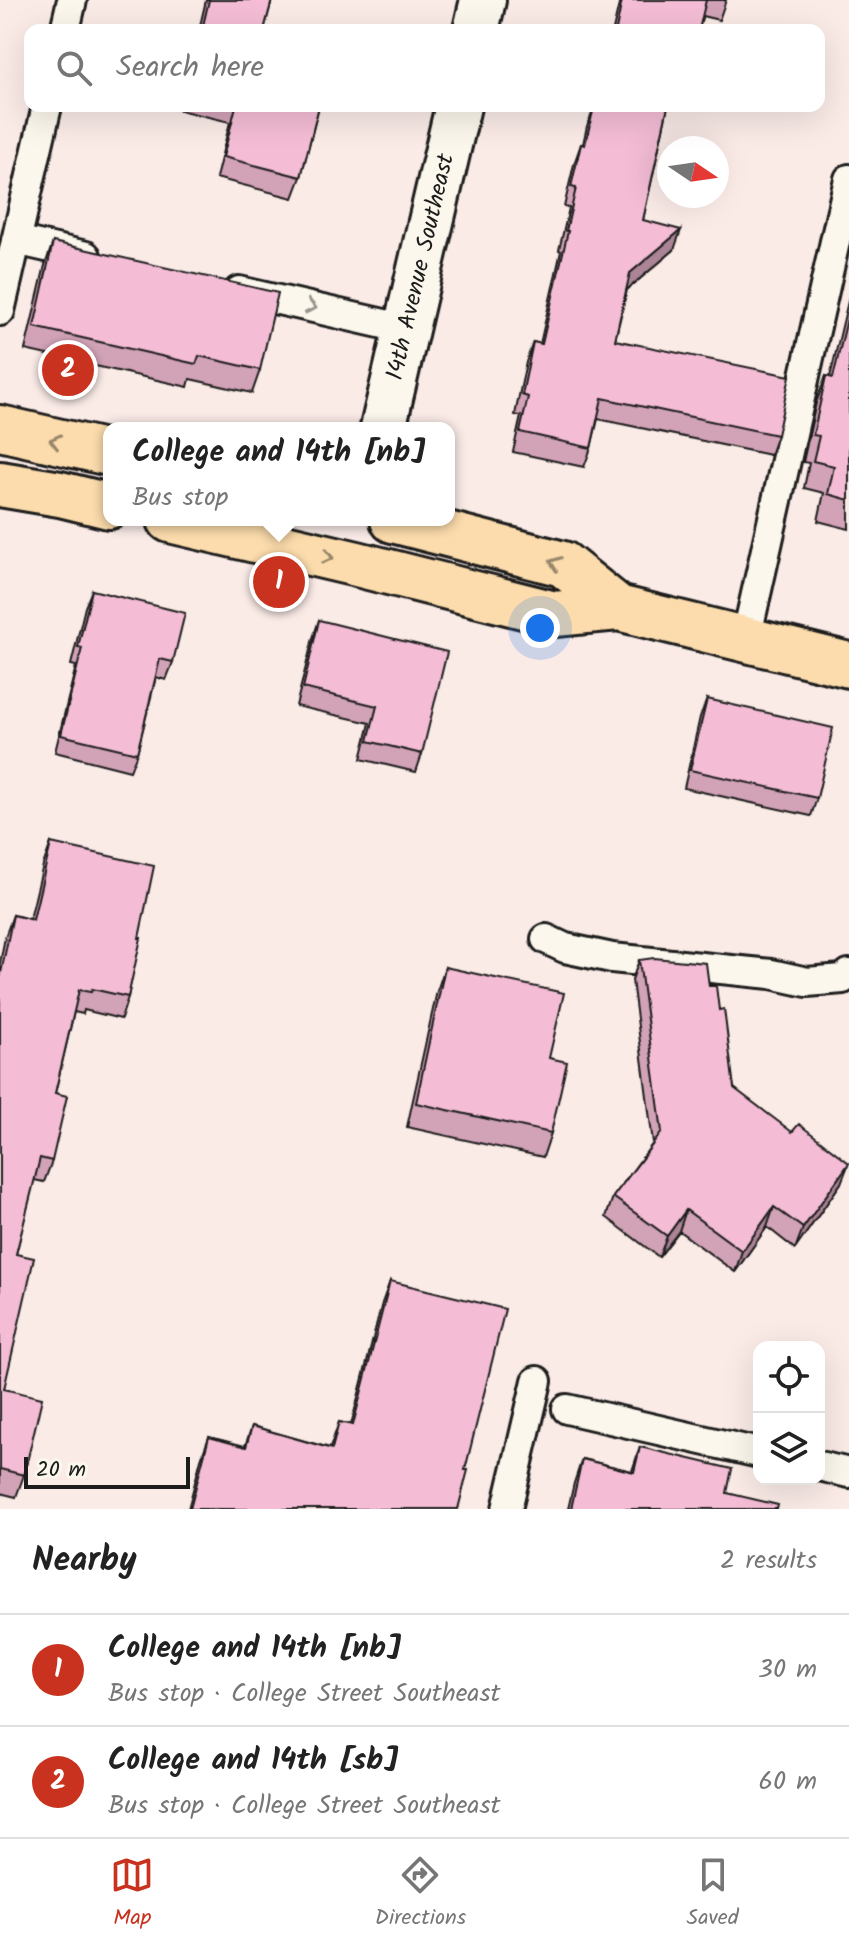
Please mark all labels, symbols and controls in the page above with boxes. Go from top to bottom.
search box [24,24,825,112]
text: Search here [116,44,264,92]
icon: search [52,46,96,90]
north arrow [657,136,729,208]
street label: 14th Avenue Southeast [376,149,466,384]
one-way arrow [303,298,317,315]
pin: 2 [42,340,94,400]
popup [103,422,455,526]
text: College and 14th [nb] [132,429,426,477]
one-way arrow [48,433,62,450]
text: Bus stop [132,477,228,519]
one-way arrow [320,548,334,565]
pin: 1 [253,552,305,612]
one-way arrow [549,556,563,573]
your location [520,608,560,648]
map controls [753,1341,825,1485]
button: locate [753,1341,825,1413]
button: layers [753,1413,825,1485]
scale bar [24,1453,190,1489]
text: 20 m [36,1453,86,1488]
text: Nearby [32,1534,137,1588]
text: 2 results [720,1540,817,1582]
text: College and 14th [nb] [108,1625,402,1673]
text: 1 [54,1649,62,1691]
text: 30 m [758,1649,817,1691]
text: Bus stop · College Street Southeast [108,1673,501,1715]
text: College and 14th [sb] [108,1737,399,1785]
text: 2 [50,1761,66,1803]
text: 60 m [758,1761,817,1803]
text: Bus stop · College Street Southeast [108,1785,501,1827]
tab: Map [110,1853,154,1936]
tab: Directions [375,1853,466,1936]
tab: Saved [687,1853,739,1936]

